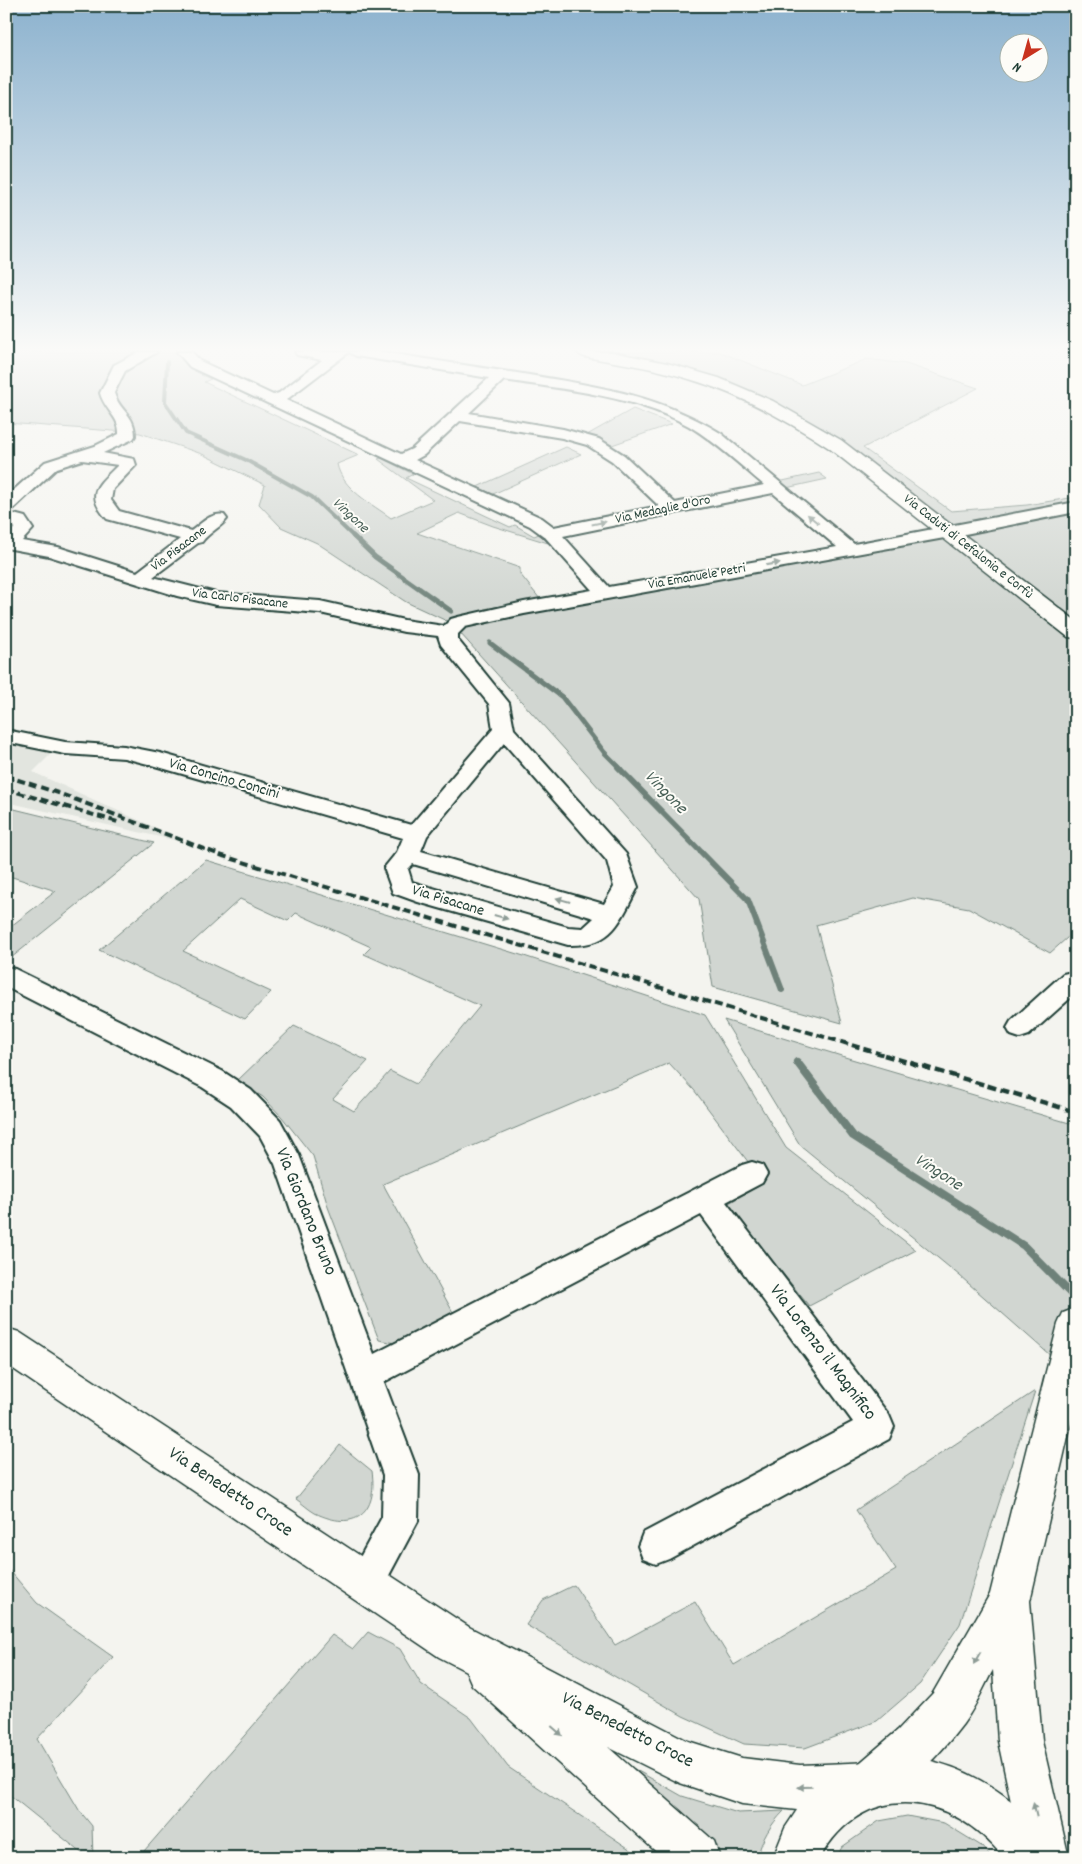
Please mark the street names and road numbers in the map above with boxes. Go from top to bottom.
street label: Via Medaglie d'Oro [614,490,712,530]
street label: Via Caduti di Cefalonia e Corfù [899,490,1037,604]
street label: Via Pisacane [147,521,211,577]
street label: Via Emanuele Petri [647,559,748,595]
street label: Via Carlo Pisacane [191,583,289,615]
street label: Via Concino Concini [166,752,282,806]
street label: Via Pisacane [409,879,487,923]
street label: Via Giordano Bruno [267,1144,343,1280]
street label: Via Lorenzo il Magnifico [762,1279,882,1427]
street label: Via Benedetto Croce [162,1441,298,1545]
street label: Via Benedetto Croce [556,1686,698,1776]

